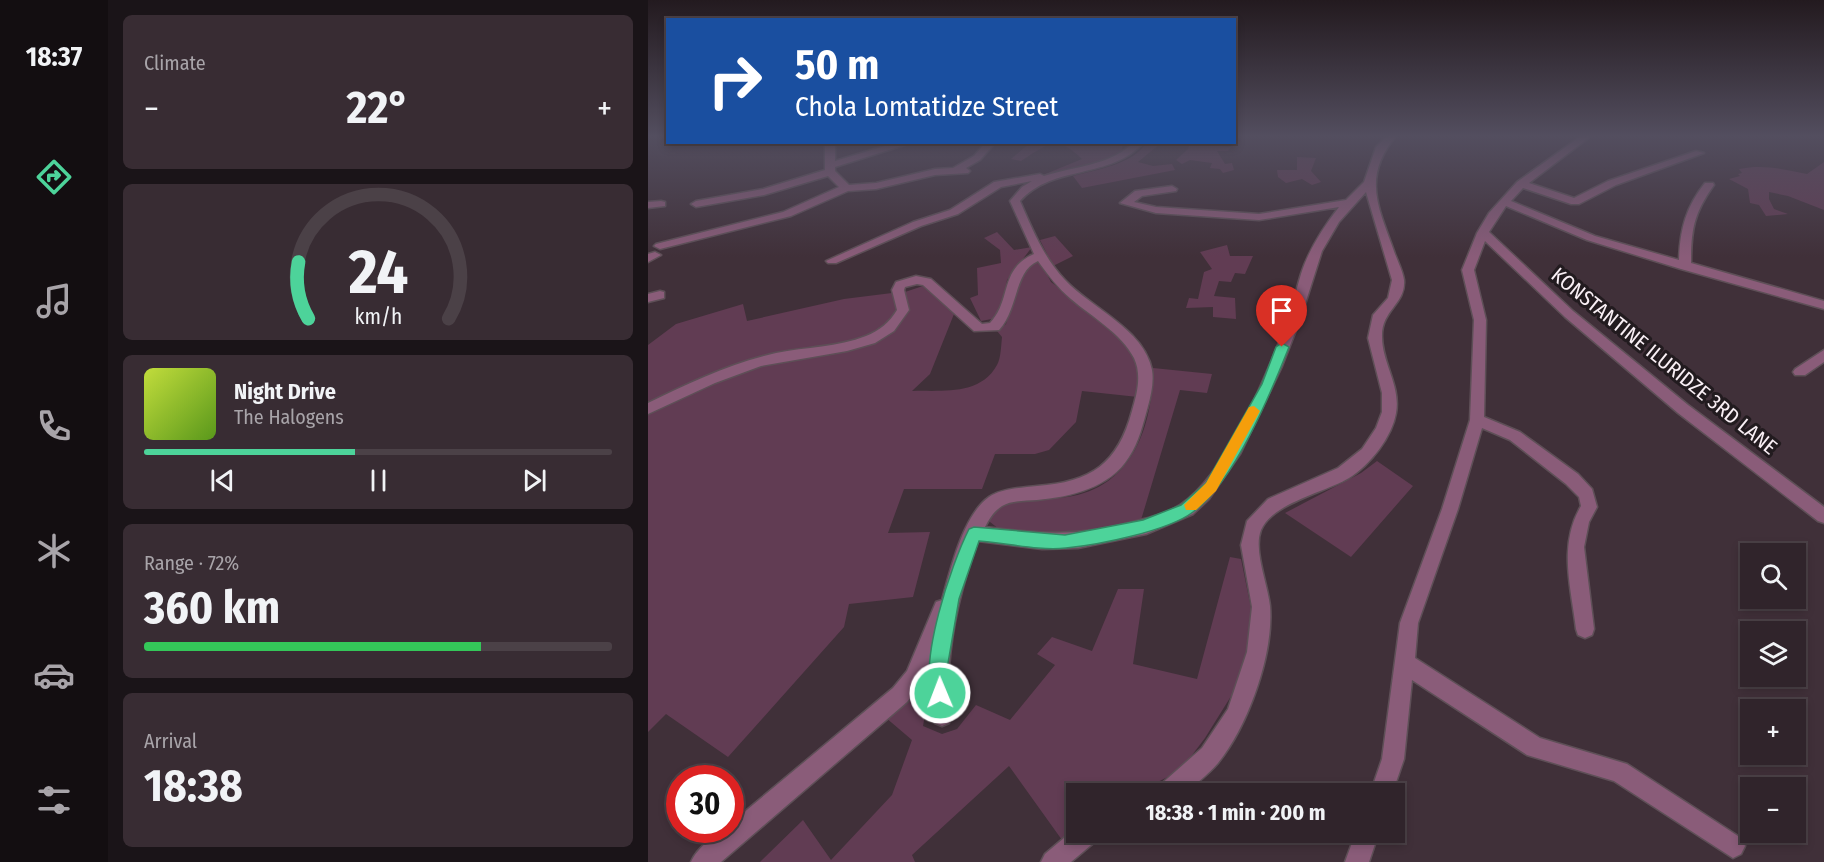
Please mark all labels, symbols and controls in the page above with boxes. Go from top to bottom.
text: 50 m [795,40,879,90]
text: 18:37 [26,41,82,73]
icon: right [696,42,774,120]
text: Climate [144,51,206,75]
text: 22° [347,81,409,135]
text: − [144,89,159,129]
text: + [597,89,612,129]
text: Chola Lomtatidze Street [795,91,1058,123]
icon: directions [33,156,75,198]
text: 24 [347,235,408,310]
street label: KONSTANTINE ILURIDZE 3RD LANE [1546,262,1782,460]
icon: music [33,280,75,322]
pin [1256,285,1307,347]
icon: arrive [1265,294,1298,327]
text: km/h [354,304,402,330]
text: Night Drive [234,378,336,405]
icon: phone [33,405,75,447]
text: The Halogens [234,405,344,429]
icon: previous [206,464,239,497]
icon: pause [362,464,395,497]
icon: next [518,464,551,497]
icon: climate [33,530,75,572]
map controls [1740,543,1806,843]
button: search [1740,543,1806,609]
text: Range · 72% [144,551,239,575]
text: 360 km [144,581,280,635]
button: layers [1740,621,1806,687]
icon: car [33,654,75,696]
position arrow [908,661,972,725]
button: + [1740,699,1806,765]
text: Arrival [144,729,197,753]
text: 18:38 [144,759,243,813]
speed limit sign: 30 [666,765,744,843]
button: − [1740,777,1806,843]
icon: filters [33,779,75,821]
text: 18:38 · 1 min · 200 m [1145,799,1326,826]

